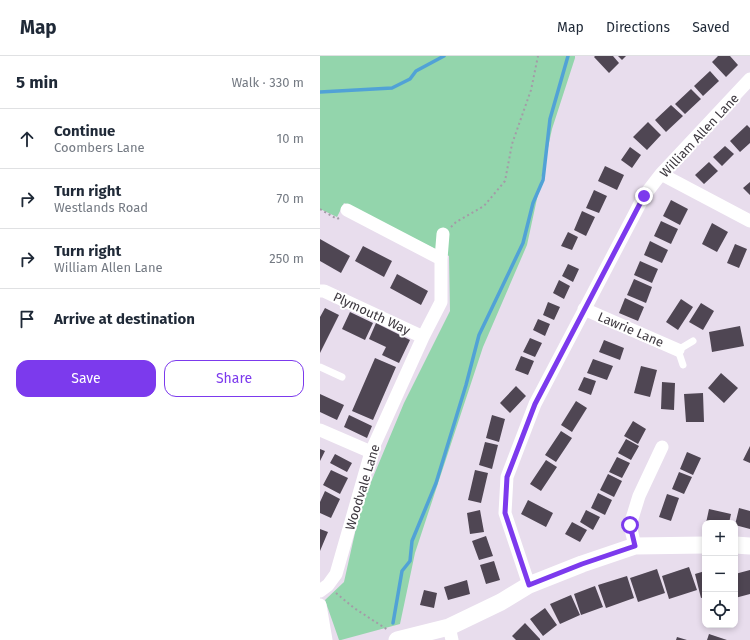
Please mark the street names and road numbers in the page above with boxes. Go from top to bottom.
street label: William Allen Lane [657,91,742,180]
street label: Plymouth Way [331,289,413,338]
street label: Lawrie Lane [596,309,666,350]
street label: Woodvale Lane [342,442,383,532]

